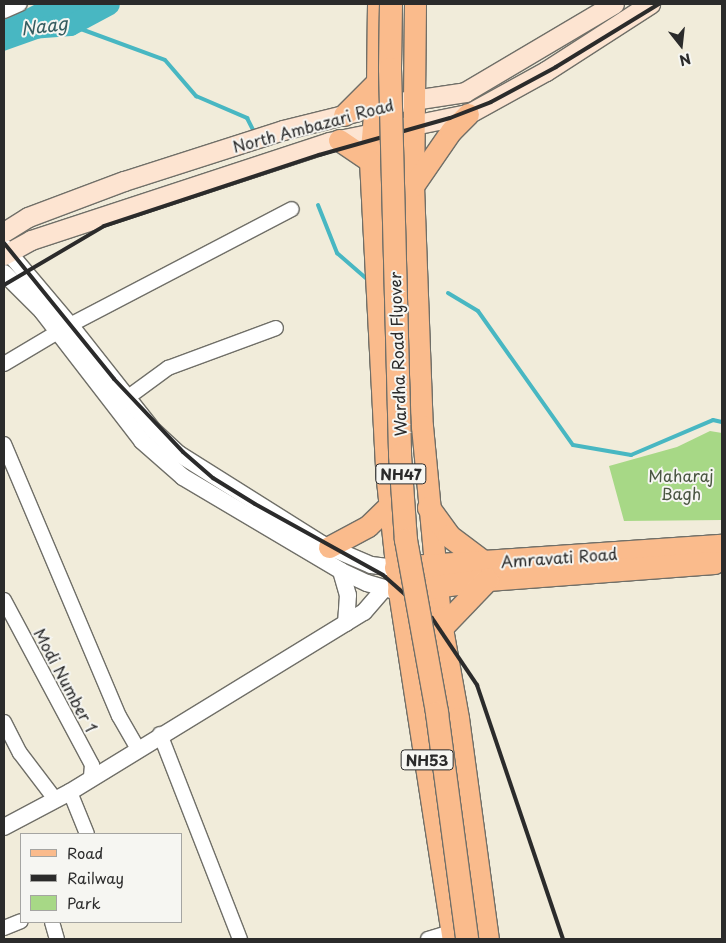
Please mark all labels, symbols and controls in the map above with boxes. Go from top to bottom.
water label: Naag [20,12,68,40]
north arrow [656,20,706,70]
text: N [677,48,693,72]
street label: North Ambazari Road [229,94,397,156]
street label: Wardha Road Flyover [385,271,409,437]
road number: NH47 [375,462,427,486]
park label: Maharaj Bagh [648,465,714,503]
street label: Amravati Road [500,543,618,571]
street label: Modi Number 1 [30,624,102,736]
road number: NH53 [400,748,454,772]
legend [20,833,182,923]
text: Road [67,841,103,864]
text: Railway [67,866,124,889]
text: Park [67,891,101,914]

